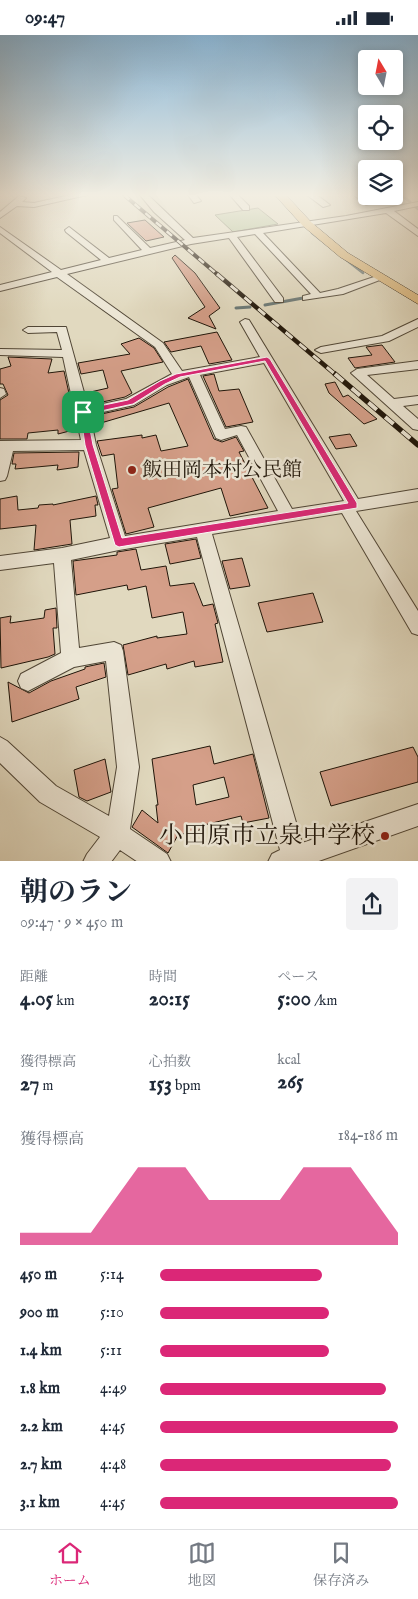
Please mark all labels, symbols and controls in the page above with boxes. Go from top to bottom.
text: 09:47 [25,6,65,30]
north arrow [358,50,402,95]
map controls [358,50,403,205]
button: locate [358,105,403,150]
button: layers [358,160,403,205]
pin [62,391,104,433]
icon: arrive [69,398,97,426]
place label: 飯田岡本村公民館 [142,458,302,483]
marker: 飯田岡本村公民館 [126,464,138,476]
place label: 小田原市立泉中学校 [159,821,375,852]
marker: 小田原市立泉中学校 [379,830,391,842]
text: 朝のラン [20,876,132,911]
button: share [346,878,398,930]
text: 09:47 · 9 × 450 m [20,913,123,933]
text: 距離 [20,968,48,986]
text: 時間 [149,968,177,986]
text: ペース [277,968,319,986]
text: 4.05 [20,986,53,1013]
text: 20:15 [149,986,190,1013]
text: 5:00 [277,986,311,1013]
text: km [53,992,75,1010]
text: /km [311,992,337,1010]
text: kcal [277,1051,301,1069]
text: 獲得標高 [20,1053,76,1071]
text: 心拍数 [149,1053,191,1071]
text: 265 [277,1069,304,1096]
text: 27 [20,1071,39,1098]
text: 153 [149,1071,172,1098]
text: m [39,1077,53,1095]
text: bpm [172,1077,201,1095]
text: 184–186 m [338,1126,398,1146]
text: 獲得標高 [20,1130,84,1150]
text: 450 m [20,1265,57,1285]
text: 5:14 [100,1265,124,1285]
text: 900 m [20,1303,59,1323]
text: 5:10 [100,1303,124,1323]
text: 1.4 km [20,1341,62,1361]
text: 5:11 [100,1341,122,1361]
text: 1.8 km [20,1379,60,1399]
text: 4:49 [100,1379,127,1399]
text: 2.2 km [20,1417,63,1437]
text: 4:45 [100,1417,126,1437]
text: 2.7 km [20,1455,62,1475]
text: 4:48 [100,1455,126,1475]
text: 3.1 km [20,1493,60,1513]
text: 4:45 [100,1493,126,1513]
tab: ホーム [49,1539,91,1590]
tab: 地図 [188,1539,216,1590]
tab: 保存済み [313,1539,369,1590]

